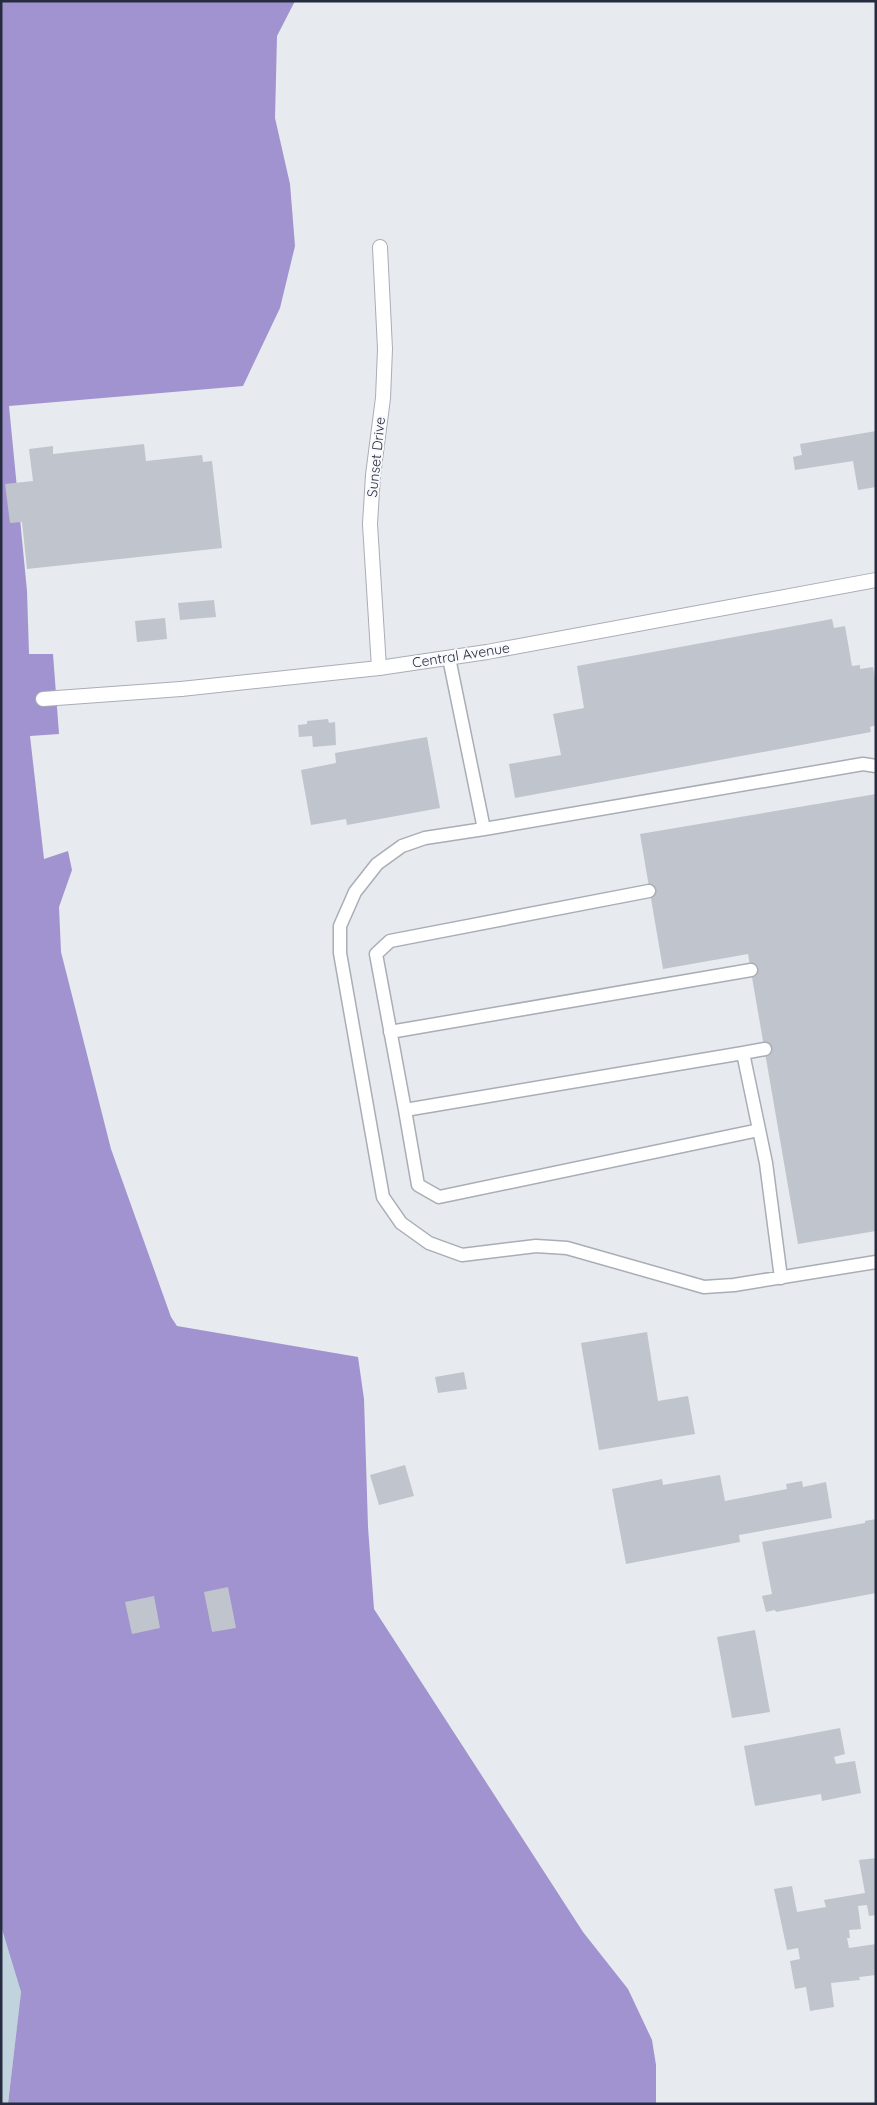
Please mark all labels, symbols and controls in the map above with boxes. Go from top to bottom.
street label: Sunset Drive [363,416,389,498]
street label: Central Avenue [411,638,511,672]

